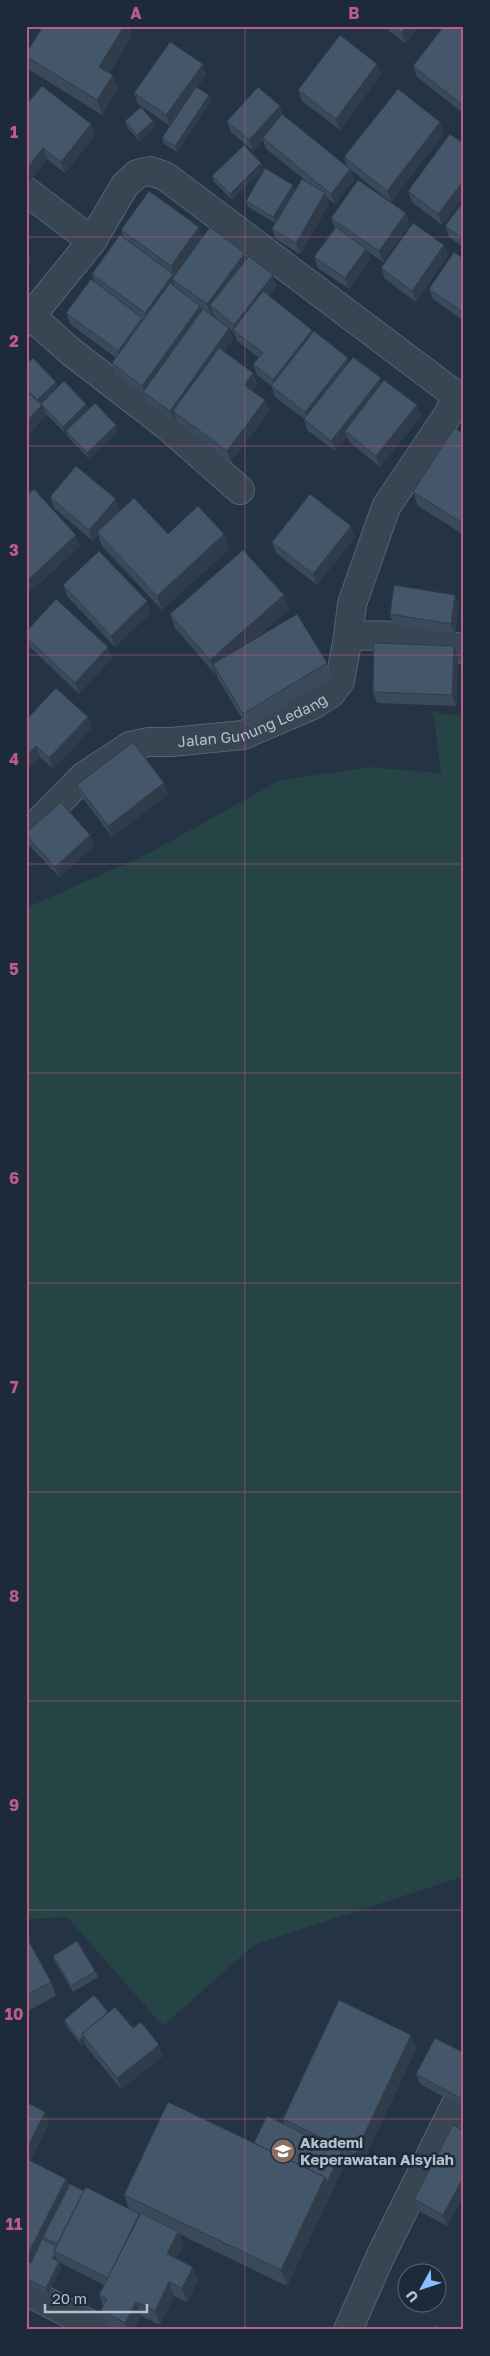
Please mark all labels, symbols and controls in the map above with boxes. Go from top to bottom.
text: A [130,3,142,23]
text: B [348,3,360,23]
text: 1 [10,122,18,142]
text: 2 [9,331,19,351]
text: 3 [9,540,19,560]
street label: Jalan Gunung Ledang [177,689,330,750]
text: 4 [9,749,19,769]
text: 5 [9,959,19,979]
text: 6 [9,1168,19,1188]
text: 7 [10,1377,19,1397]
text: 8 [9,1586,19,1606]
text: 9 [9,1795,19,1815]
text: 10 [5,2004,23,2024]
place label: Akademi Keperawatan Aisyiah [300,2133,454,2168]
school or university icon: Akademi Keperawatan Aisyiah [270,2138,296,2164]
text: 11 [6,2214,22,2234]
north arrow [398,2264,448,2314]
scale bar [45,2281,148,2313]
text: U [402,2287,421,2306]
text: 20 m [52,2289,87,2307]

